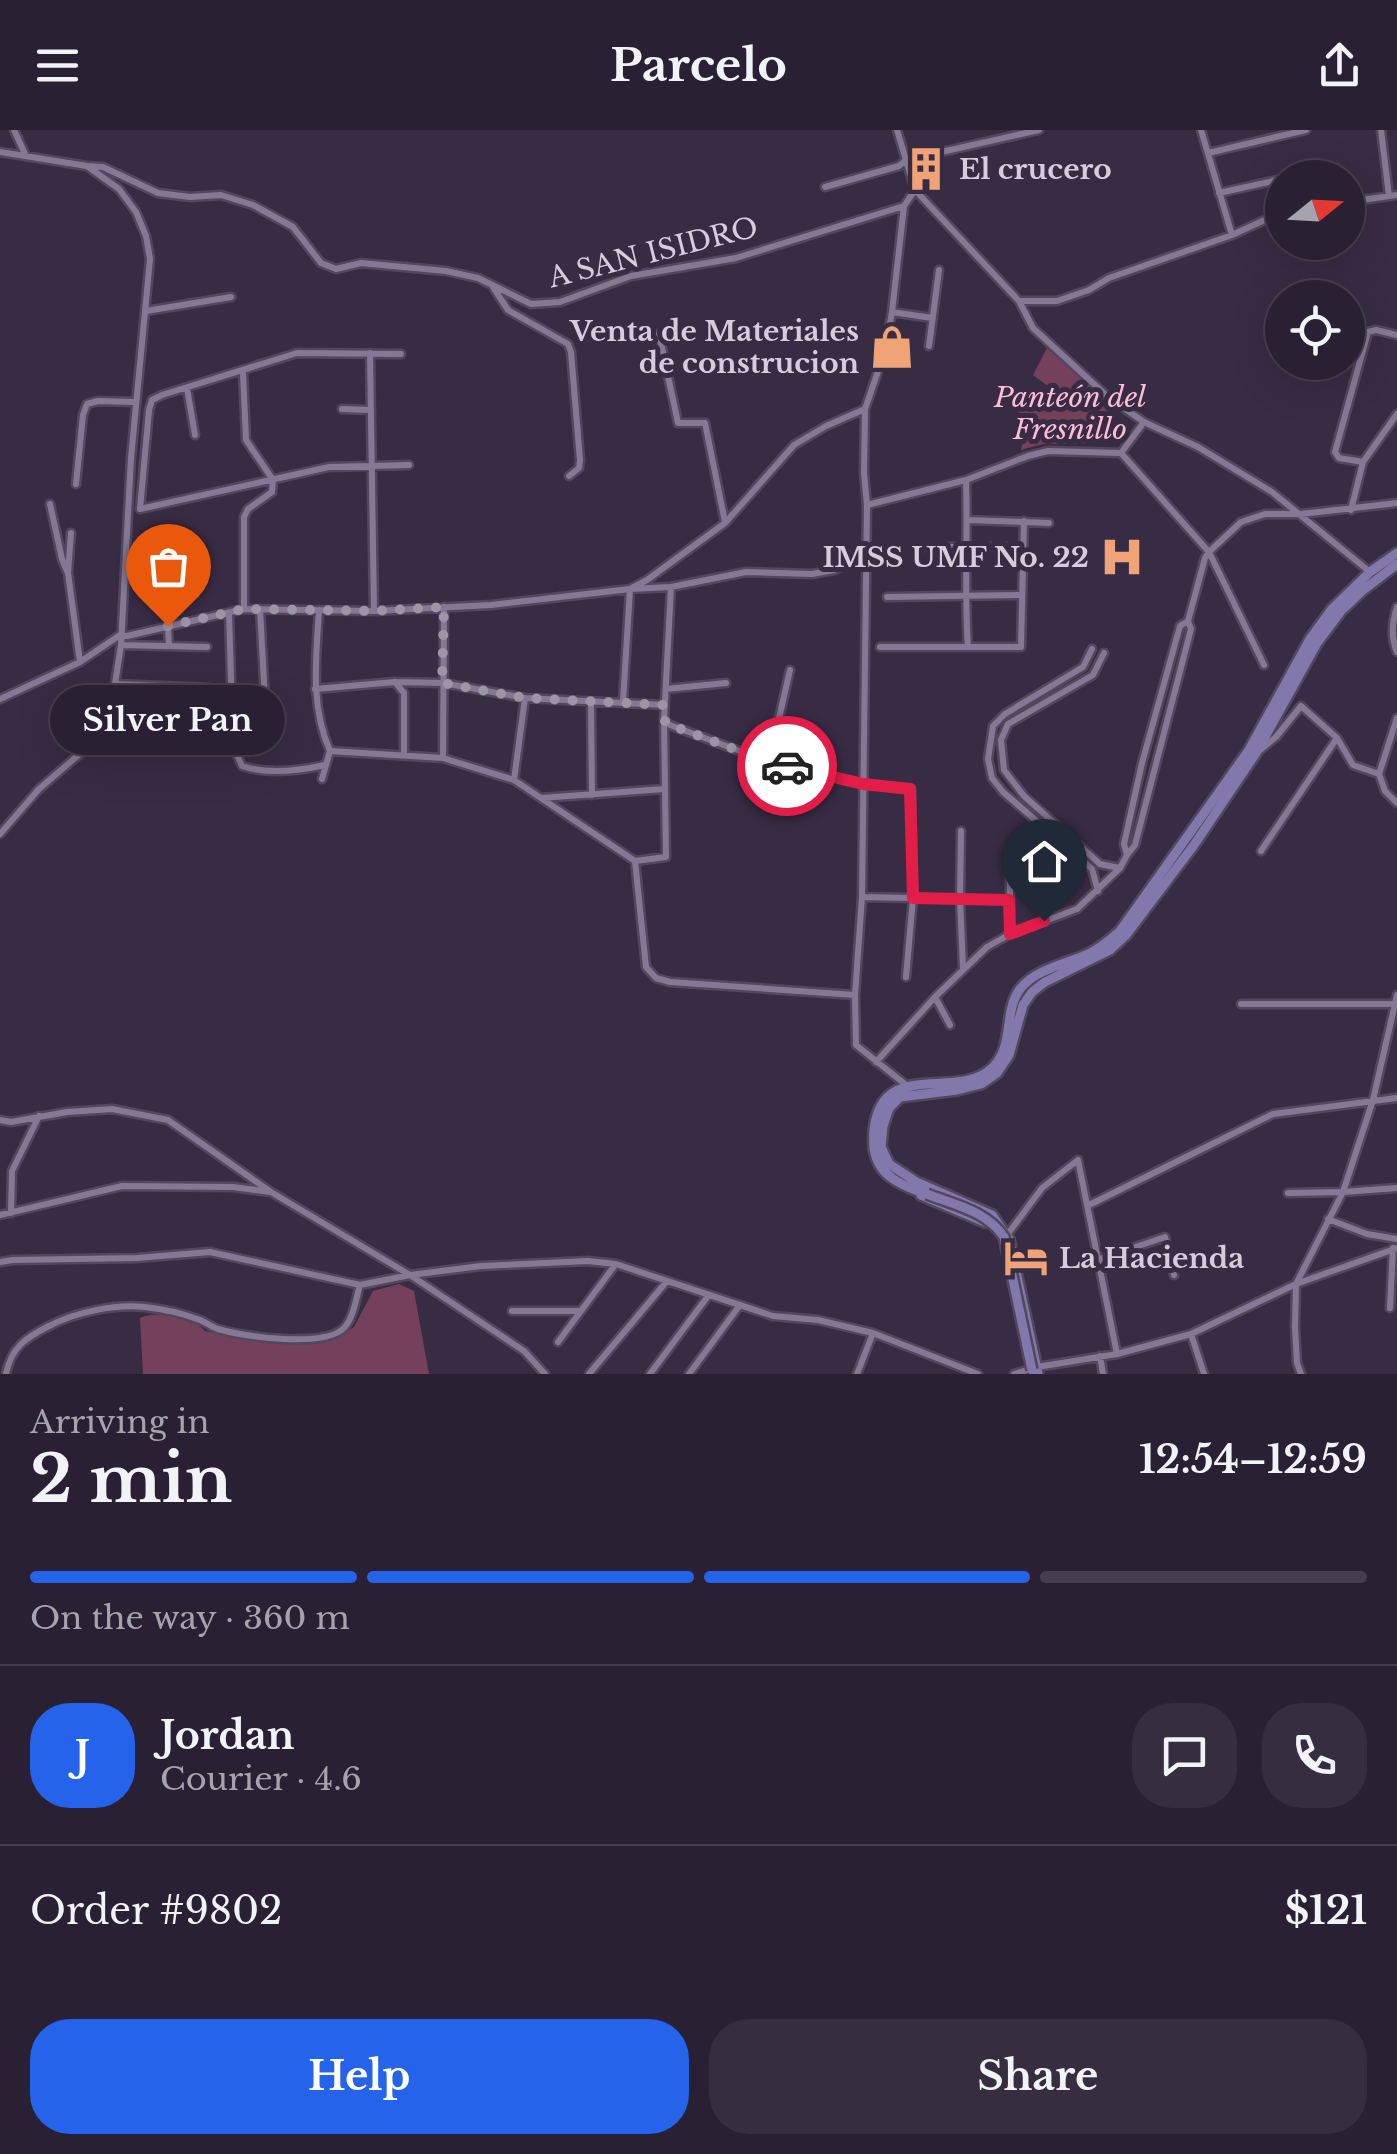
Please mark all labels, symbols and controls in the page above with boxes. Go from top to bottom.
text: Parcelo [610,37,787,93]
icon: menu [30,38,85,93]
icon: share [1312,38,1367,93]
building icon: El crucero [902,145,950,193]
place label: El crucero [959,152,1112,187]
north arrow [1265,160,1365,260]
map controls [1265,160,1365,380]
street label: A SAN ISIDRO [544,210,762,296]
button: locate [1265,280,1365,380]
place label: Venta de Materiales de construcion [569,314,859,381]
shop icon: Venta de Materiales de construcion [868,323,916,371]
park label: Panteón del Fresnillo [993,380,1146,447]
pin [126,524,211,627]
hospital icon: IMSS UMF No. 22 [1098,533,1146,581]
icon: bag [141,539,196,594]
place label: IMSS UMF No. 22 [822,540,1089,575]
callout: Silver Pan [51,686,286,756]
text: Silver Pan [83,700,252,740]
courier [737,716,837,816]
icon: car [760,739,815,794]
pin [1002,819,1087,922]
icon: home [1017,834,1072,889]
hotel icon: La Hacienda [1002,1234,1050,1282]
place label: La Hacienda [1059,1241,1244,1276]
text: Arriving in [30,1402,209,1442]
text: 12:54–12:59 [1139,1436,1367,1483]
text: 2 min [30,1439,232,1520]
text: On the way · 360 m [30,1598,350,1638]
button: chat [1132,1703,1237,1808]
button: phone [1262,1703,1367,1808]
text: Jordan [160,1712,294,1759]
text: J [75,1732,90,1779]
text: Courier · 4.6 [160,1759,362,1799]
text: Order #9802 [30,1887,282,1934]
text: $121 [1285,1887,1367,1934]
button: Help [30,2019,689,2134]
button: Share [709,2019,1367,2134]

